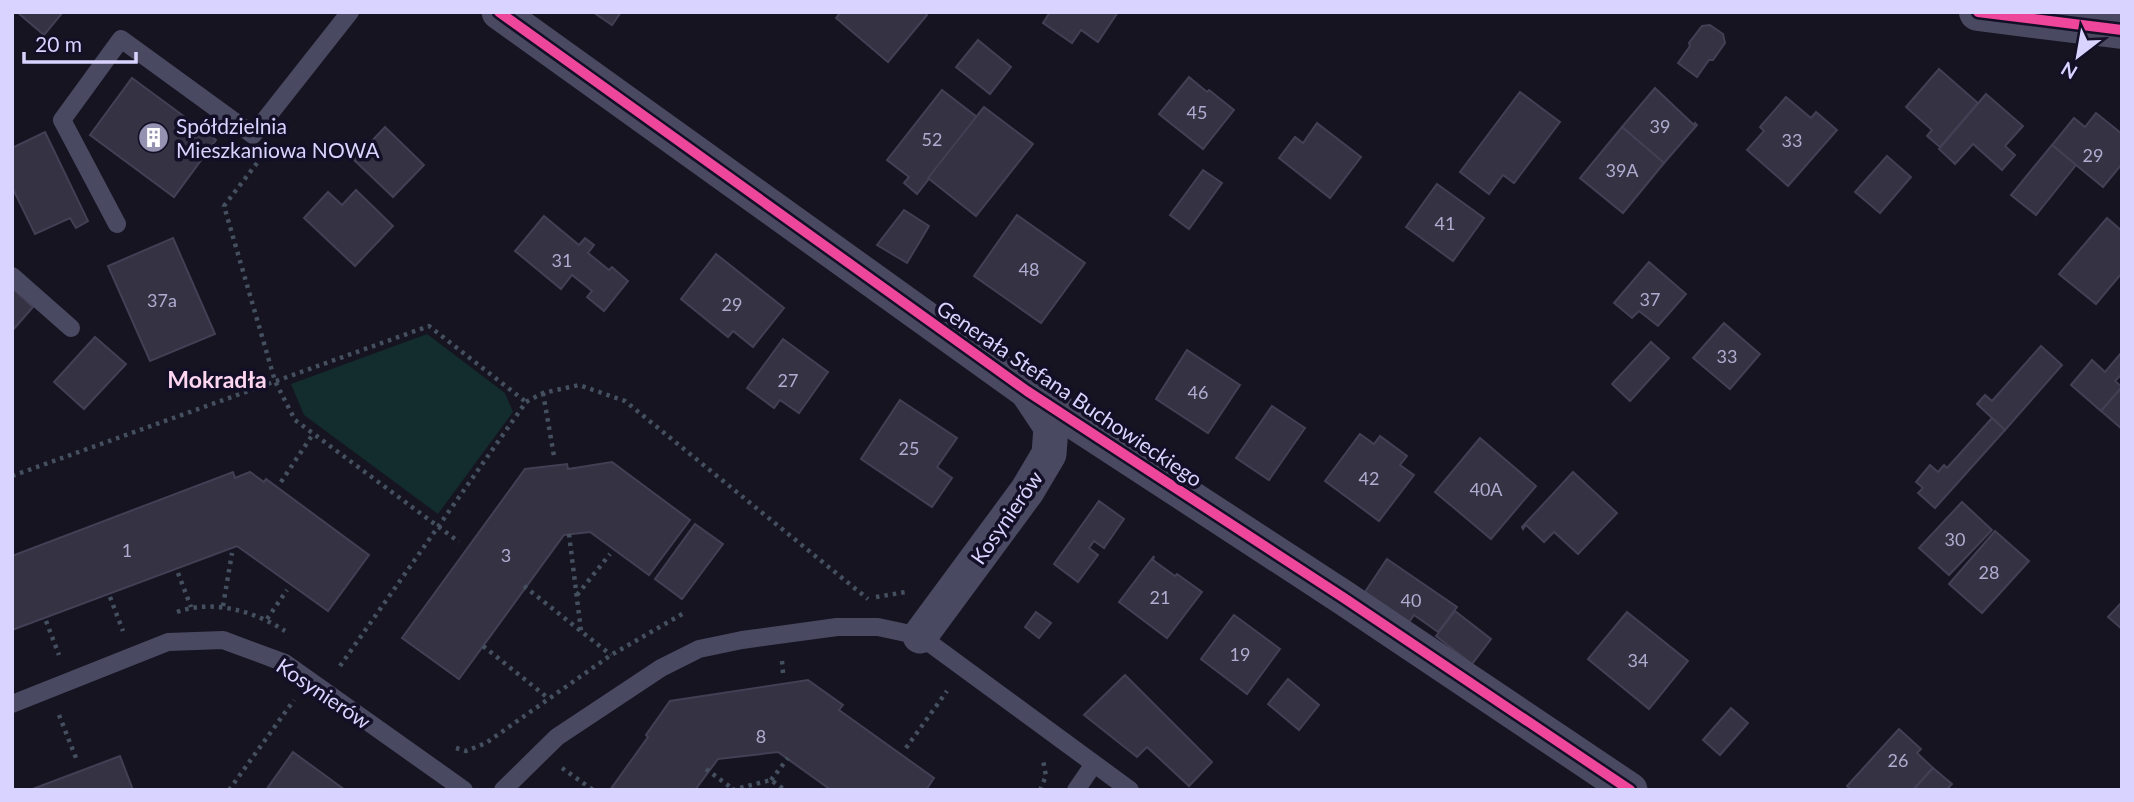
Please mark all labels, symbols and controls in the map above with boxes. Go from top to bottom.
scale bar [24,21,136,65]
north arrow [2043,21,2113,91]
text: 20 m [35,31,82,56]
text: N [2057,57,2081,85]
house number: 45 [1187,101,1207,123]
place label: Spółdzielnia Mieszkaniowa NOWA [176,113,380,162]
house number: 39 [1650,115,1670,137]
building icon: Spółdzielnia Mieszkaniowa NOWA [136,120,170,154]
house number: 52 [922,128,942,150]
house number: 33 [1782,129,1802,151]
house number: 29 [2083,144,2103,166]
house number: 39A [1605,159,1639,181]
house number: 41 [1435,212,1455,234]
house number: 31 [552,249,572,271]
house number: 48 [1019,258,1039,280]
house number: 37 [1640,288,1660,310]
house number: 37a [147,289,177,311]
house number: 29 [722,293,742,315]
street label: Generała Stefana Buchowieckiego [933,295,1207,491]
house number: 33 [1717,345,1737,367]
district label: Mokradła [167,365,267,393]
house number: 27 [778,369,798,391]
house number: 46 [1188,381,1208,403]
house number: 25 [899,437,919,459]
street label: Kosynierów [965,465,1048,568]
house number: 42 [1359,467,1379,489]
house number: 40A [1469,478,1503,500]
house number: 30 [1945,528,1965,550]
house number: 1 [122,539,132,561]
house number: 3 [501,544,511,566]
house number: 28 [1979,561,1999,583]
house number: 21 [1150,586,1170,608]
house number: 40 [1401,589,1421,611]
house number: 19 [1230,643,1250,665]
house number: 34 [1628,649,1648,671]
street label: Kosynierów [272,652,376,734]
house number: 8 [756,725,766,747]
house number: 26 [1888,749,1908,771]

